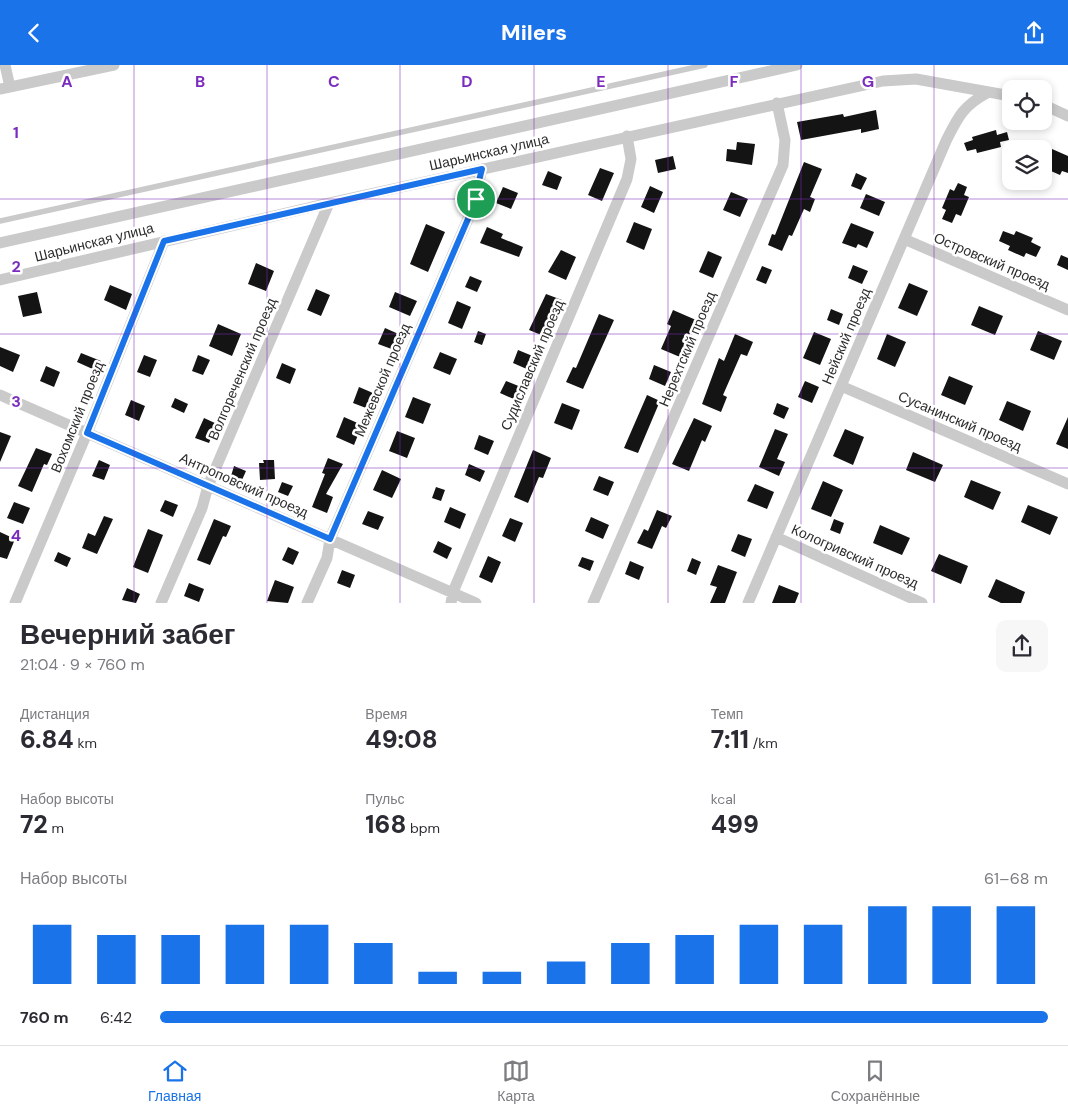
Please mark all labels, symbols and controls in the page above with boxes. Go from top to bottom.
text: Milers [501,18,567,47]
icon: back [20,19,48,47]
icon: share [1020,19,1048,47]
text: A [61,71,73,92]
text: B [195,71,205,92]
text: C [328,71,340,92]
text: D [461,71,473,92]
text: E [596,71,606,92]
text: F [730,71,739,92]
text: G [862,71,874,92]
map controls [1002,80,1052,190]
button: locate [1002,80,1052,130]
text: 1 [13,122,19,143]
street label: Шарьинская улица [427,129,551,175]
button: layers [1002,140,1052,190]
pin [455,178,497,220]
icon: arrive [462,185,490,213]
street label: Шарьинская улица [33,218,156,266]
street label: Островский проезд [931,228,1053,294]
text: 2 [11,256,21,277]
street label: Нейский проезд [818,285,874,387]
street label: Нерехтский проезд [655,289,719,409]
street label: Волгореченский проезд [204,295,280,443]
street label: Судиславский проезд [496,297,568,433]
street label: Межевской проезд [350,321,414,439]
street label: Вохомский проезд [46,359,108,475]
street label: Сусанинский проезд [896,387,1024,455]
text: 3 [11,391,21,412]
street label: Антроповский проезд [177,448,311,522]
street label: Кологривский проезд [789,520,921,592]
text: 4 [11,525,21,546]
text: Вечерний забег [20,616,236,653]
button: share [996,620,1048,672]
text: 21:04 · 9 × 760 m [20,654,145,675]
text: Дистанция [20,705,90,723]
text: Время [365,705,407,723]
text: Темп [711,705,743,723]
text: 6.84 [20,723,74,756]
text: 49:08 [365,723,438,756]
text: 7:11 [711,723,749,756]
text: km [74,734,97,752]
text: /km [749,734,778,752]
text: Набор высоты [20,790,114,808]
text: Пульс [365,790,405,808]
text: kcal [711,790,736,808]
text: 72 [20,808,48,841]
text: 168 [365,808,406,841]
text: 499 [711,808,759,841]
text: m [48,819,64,837]
text: bpm [406,819,440,837]
text: Набор высоты [20,868,127,889]
text: 61–68 m [984,868,1048,889]
text: 760 m [20,1007,69,1028]
text: 6:42 [100,1007,132,1028]
tab: Главная [148,1057,201,1105]
tab: Карта [497,1057,535,1105]
tab: Сохранённые [831,1057,920,1105]

